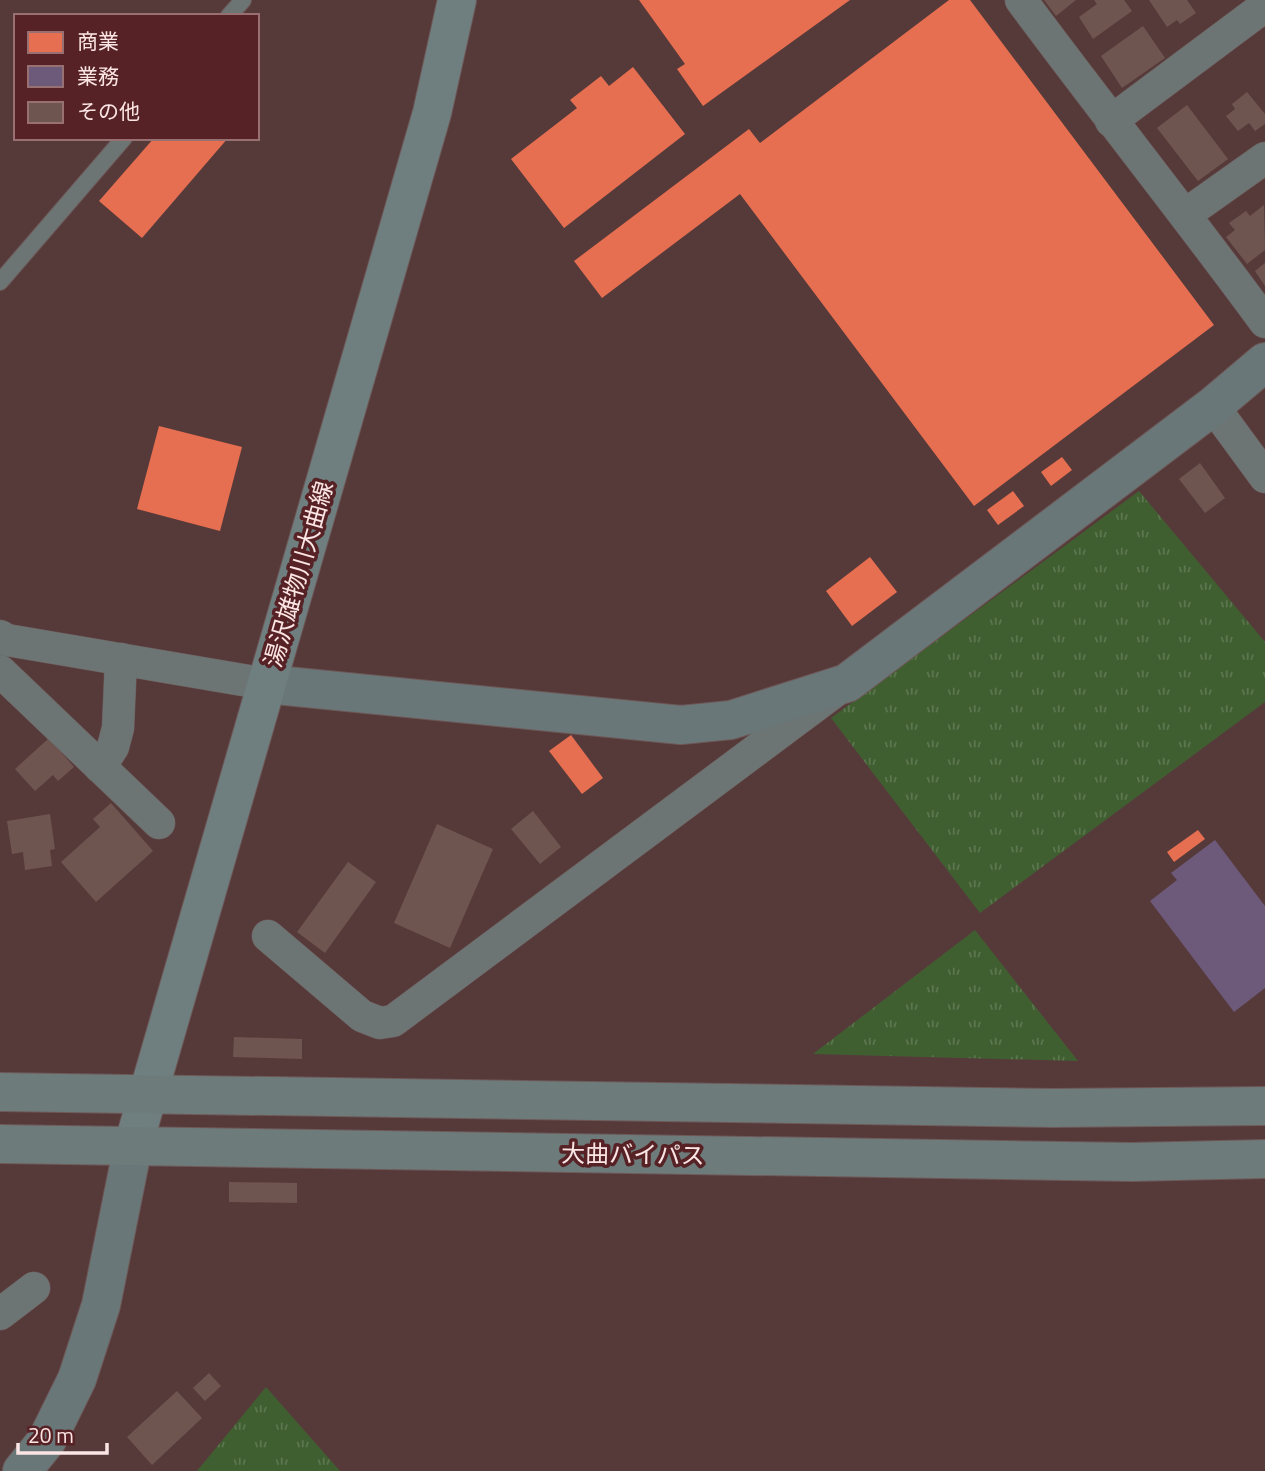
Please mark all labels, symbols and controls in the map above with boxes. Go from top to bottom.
legend [14,14,259,140]
text: 商業 [77,25,119,57]
text: 業務 [77,60,119,92]
text: その他 [77,95,140,127]
street label: 湯沢雄物川大曲線 [254,477,342,671]
street label: 大曲バイパス [561,1135,705,1173]
scale bar [18,1412,107,1456]
text: 20 m [28,1419,74,1451]

